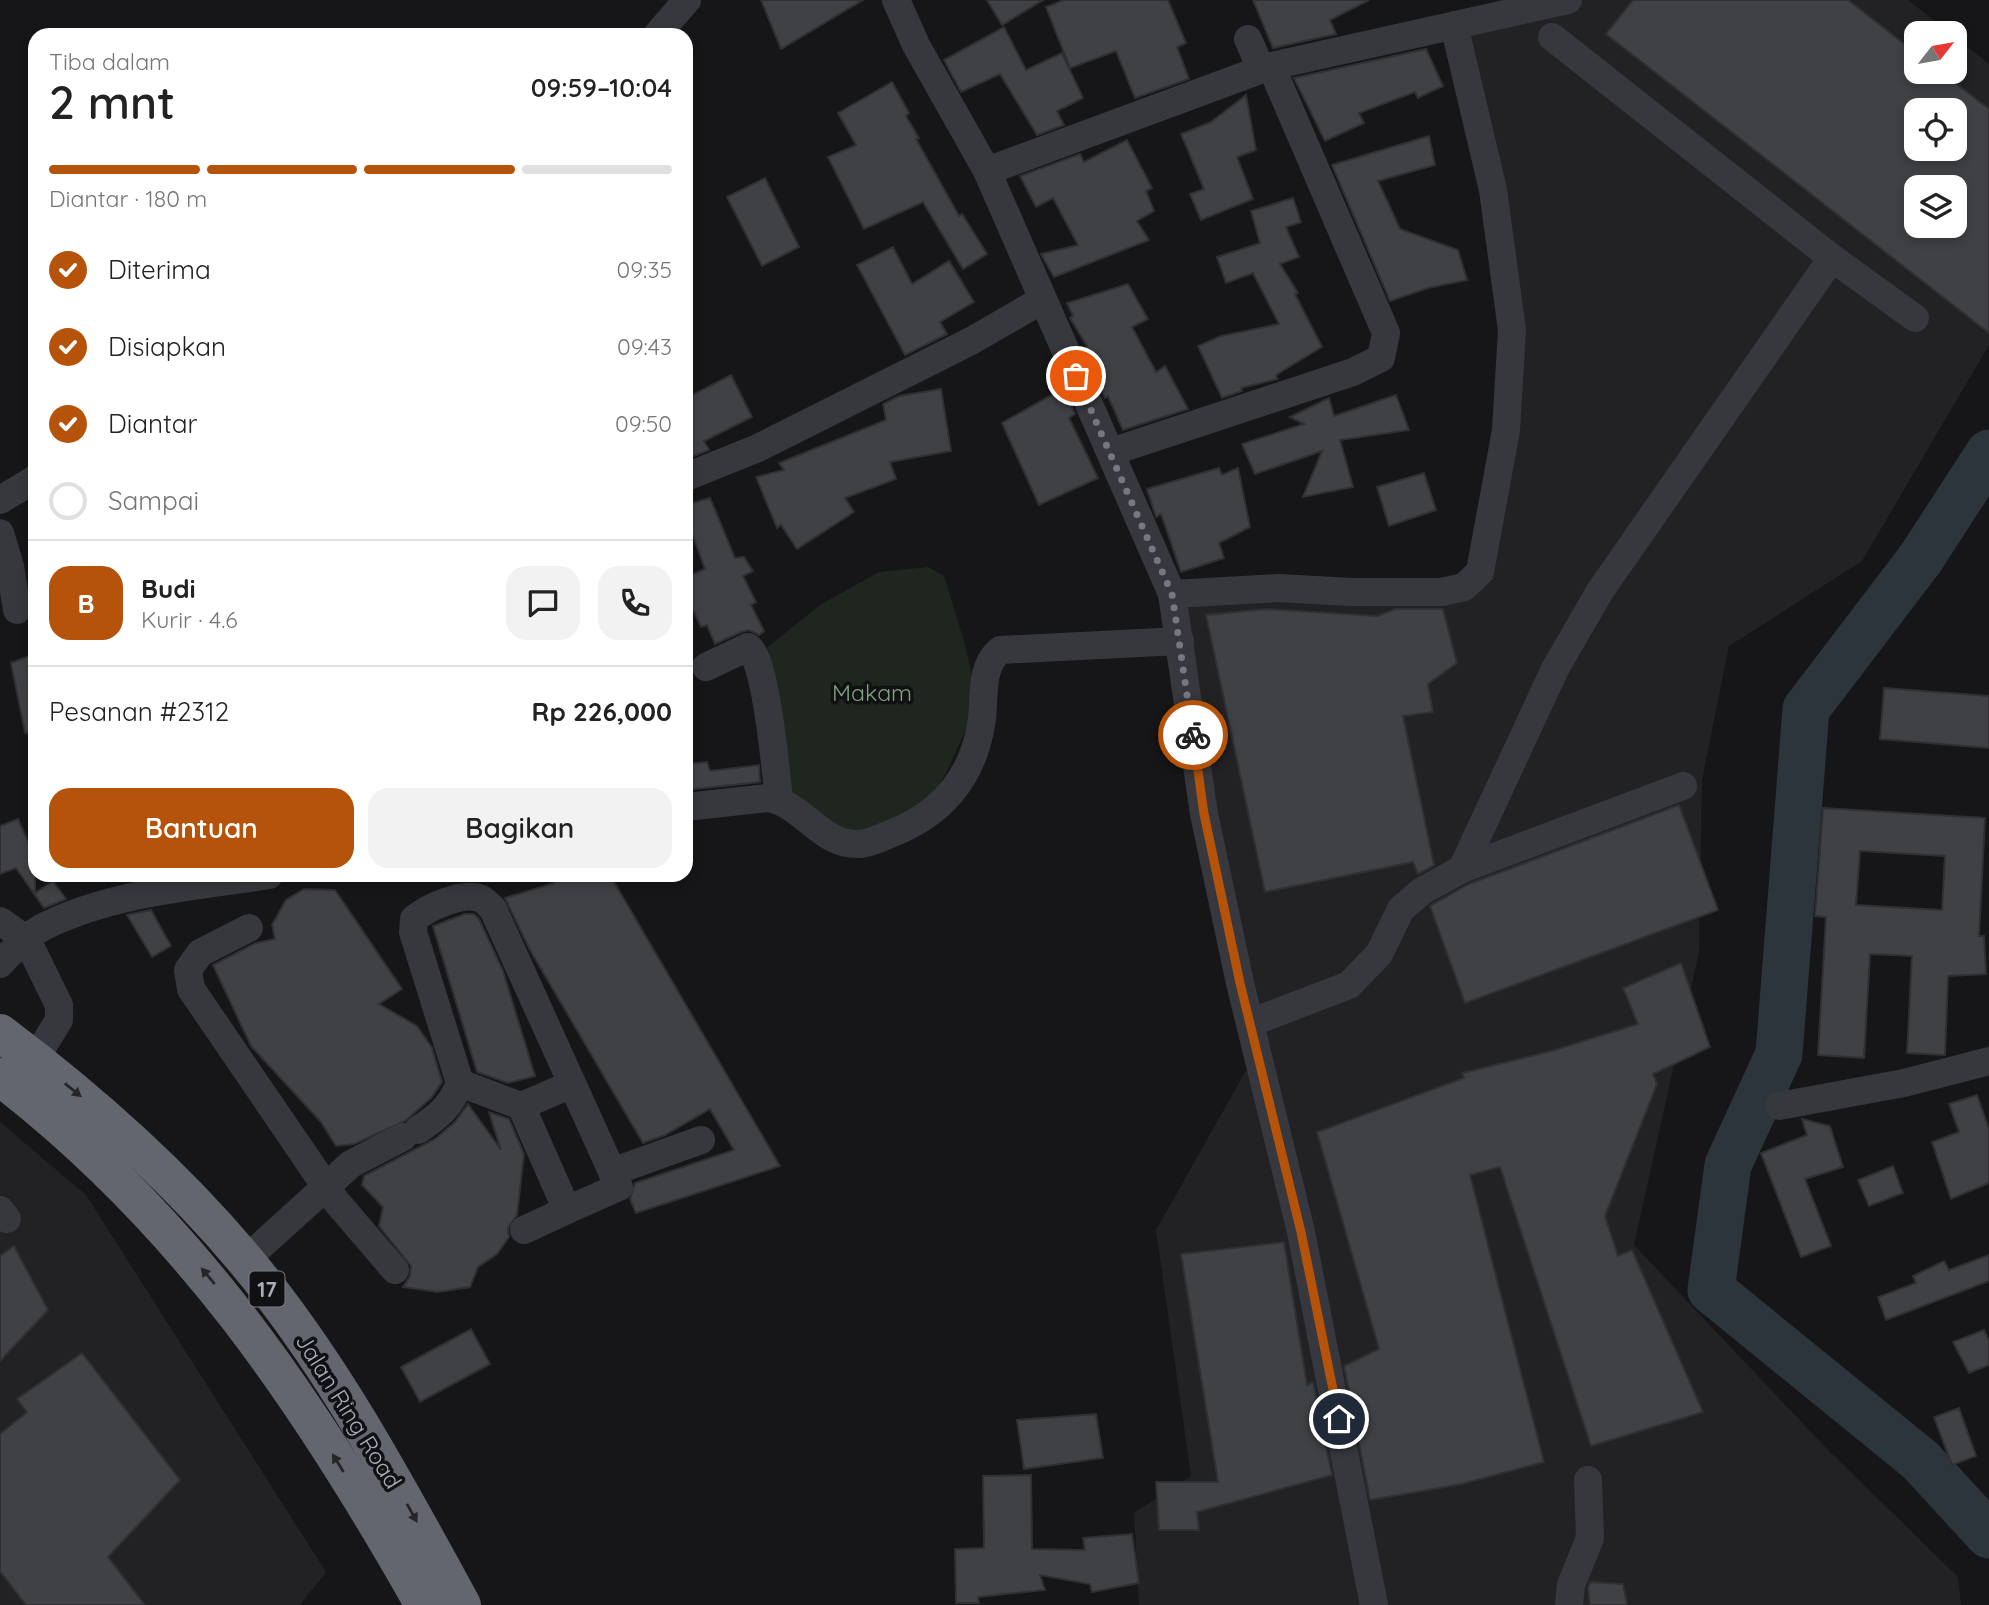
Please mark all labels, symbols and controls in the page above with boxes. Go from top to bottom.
north arrow [1904,21,1967,84]
map controls [1904,21,1967,238]
text: Tiba dalam [49,47,170,76]
text: 09:59–10:04 [531,71,672,104]
text: 2 mnt [49,73,175,131]
button: locate [1904,98,1967,161]
button: layers [1904,175,1967,238]
text: Diantar · 180 m [49,184,207,213]
icon: check [49,251,87,289]
text: Diterima [108,253,211,286]
text: 09:35 [617,255,672,284]
icon: check [49,328,87,366]
text: Disiapkan [108,330,226,363]
text: 09:43 [617,332,672,361]
pin [1046,346,1106,406]
icon: bag [1057,357,1095,395]
icon: check [49,405,87,443]
text: Diantar [108,407,198,440]
text: 09:50 [615,409,672,438]
text: Sampai [108,484,199,517]
button: chat [506,566,580,640]
button: phone [598,566,672,640]
text: Budi [141,572,196,605]
text: B [77,587,95,620]
text: Kurir · 4.6 [141,605,238,634]
park label: Makam [832,678,912,707]
text: Pesanan #2312 [49,695,229,728]
text: Rp 226,000 [532,695,672,728]
courier [1158,700,1228,770]
icon: bike [1174,716,1212,754]
button: Bantuan [49,788,354,868]
button: Bagikan [368,788,672,868]
one-way arrow [64,1082,82,1097]
one-way arrow [201,1268,216,1285]
road number: 17 [250,1272,284,1306]
street label: Jalan Ring Road [290,1328,408,1494]
pin [1309,1389,1369,1449]
icon: home [1320,1400,1358,1438]
one-way arrow [332,1453,344,1472]
one-way arrow [406,1504,418,1523]

